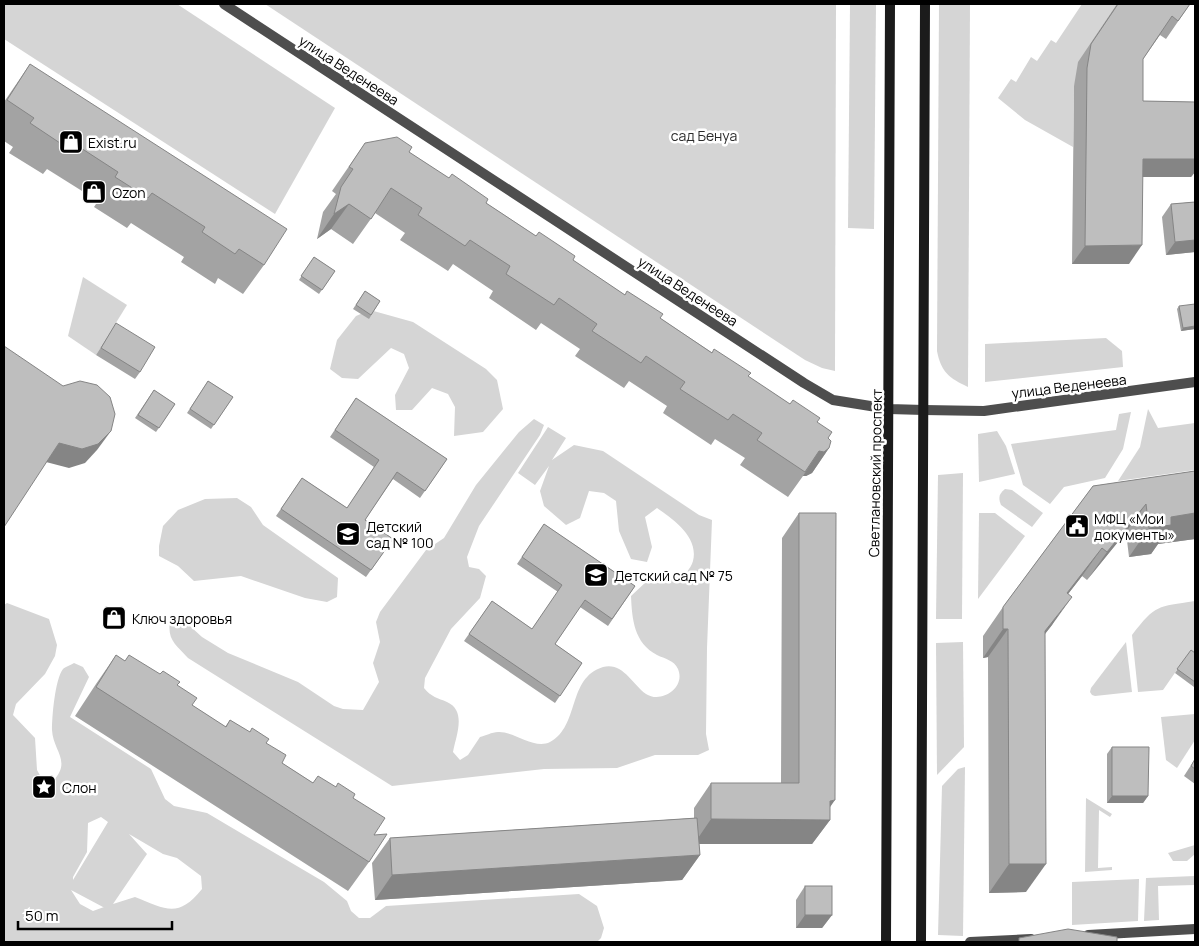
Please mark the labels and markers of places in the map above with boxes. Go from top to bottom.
shop icon: Exist.ru [58,129,84,155]
place label: Exist.ru [88,133,137,152]
shop icon: Ozon [81,179,107,205]
place label: Ozon [112,183,146,202]
place label: МФЦ «Мои документы» [1094,509,1175,544]
public building icon: МФЦ «Мои документы» [1064,513,1090,539]
place label: Детский сад № 100 [366,517,434,552]
school or university icon: Детский сад № 100 [335,521,361,547]
school or university icon: Детский сад № 75 [583,562,609,588]
place label: Детский сад № 75 [614,566,733,585]
shop icon: Ключ здоровья [101,605,127,631]
place label: Ключ здоровья [132,609,232,628]
place icon: Слон [31,774,57,800]
place label: Слон [62,778,97,797]

